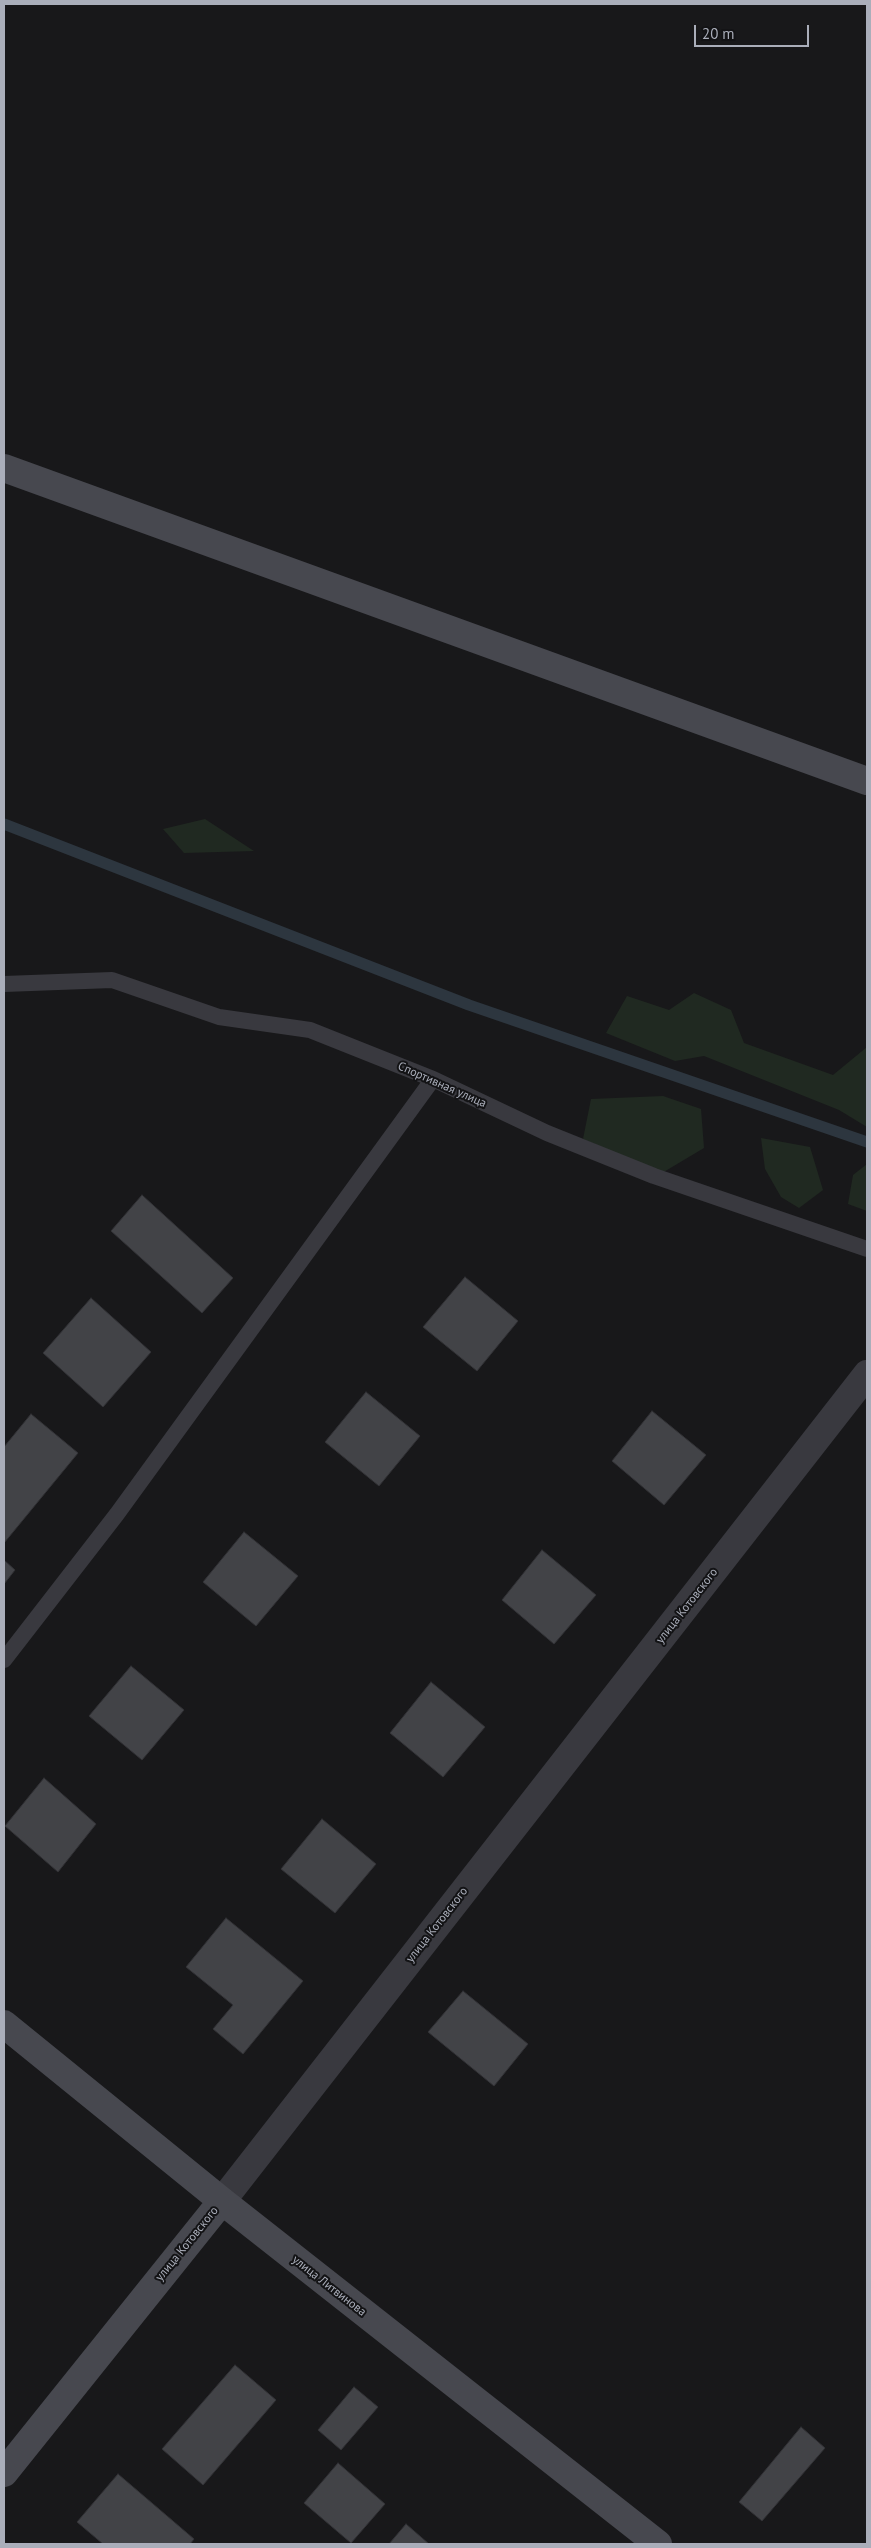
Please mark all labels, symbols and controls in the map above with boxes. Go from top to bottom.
scale bar [696,15,811,47]
text: 20 m [702,24,735,43]
street label: Спортивная улица [396,1059,488,1111]
street label: улица Котовского [653,1565,721,1647]
street label: улица Котовского [403,1884,471,1966]
street label: улица Котовского [153,2204,221,2284]
street label: улица Литвинова [289,2253,369,2319]

